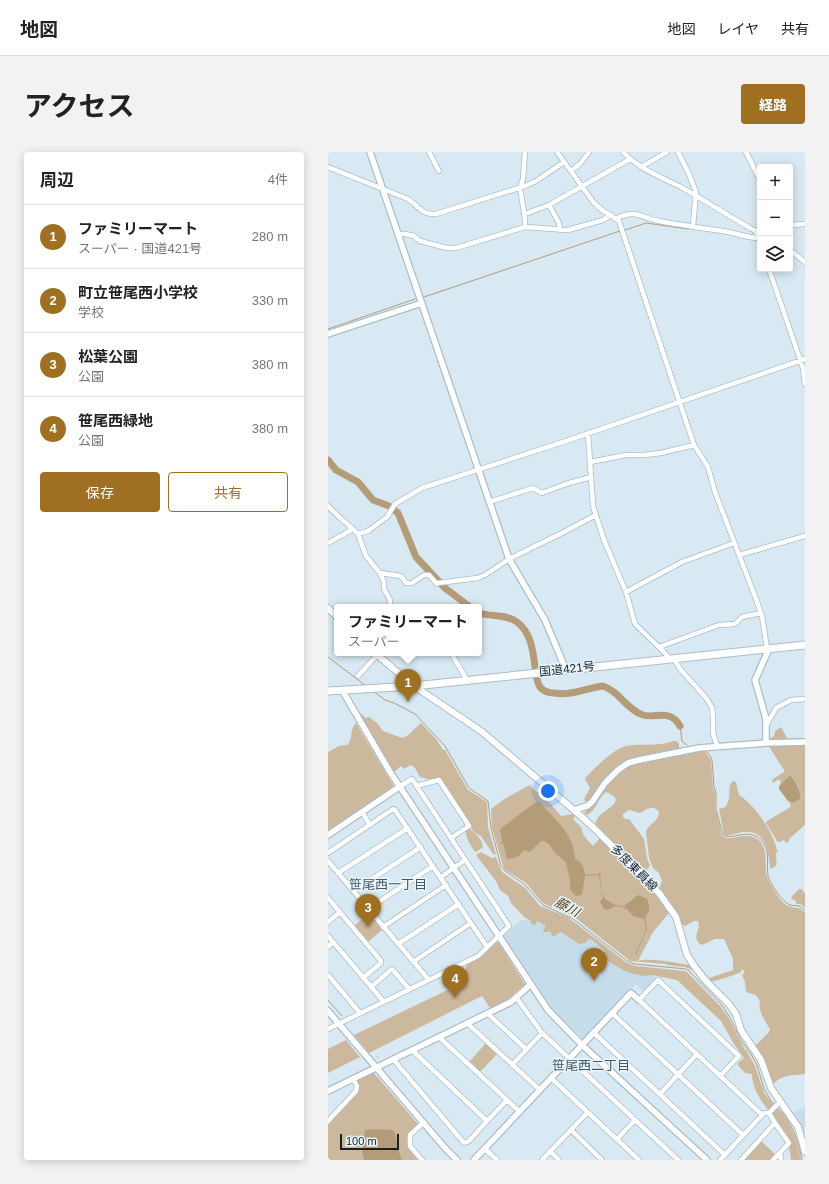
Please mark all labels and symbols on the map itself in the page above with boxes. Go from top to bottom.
street label: 国道421号 [538,659,596,679]
pin: 1 [395,669,421,702]
your location [538,781,558,801]
street label: 多度東員線 [608,842,660,894]
district label: 笹尾西一丁目 [349,877,427,892]
pin: 3 [355,894,381,927]
water label: 藤川 [552,894,584,921]
pin: 2 [581,948,607,981]
pin: 4 [442,965,468,998]
district label: 笹尾西二丁目 [552,1058,630,1073]
scale bar [340,1132,399,1151]

